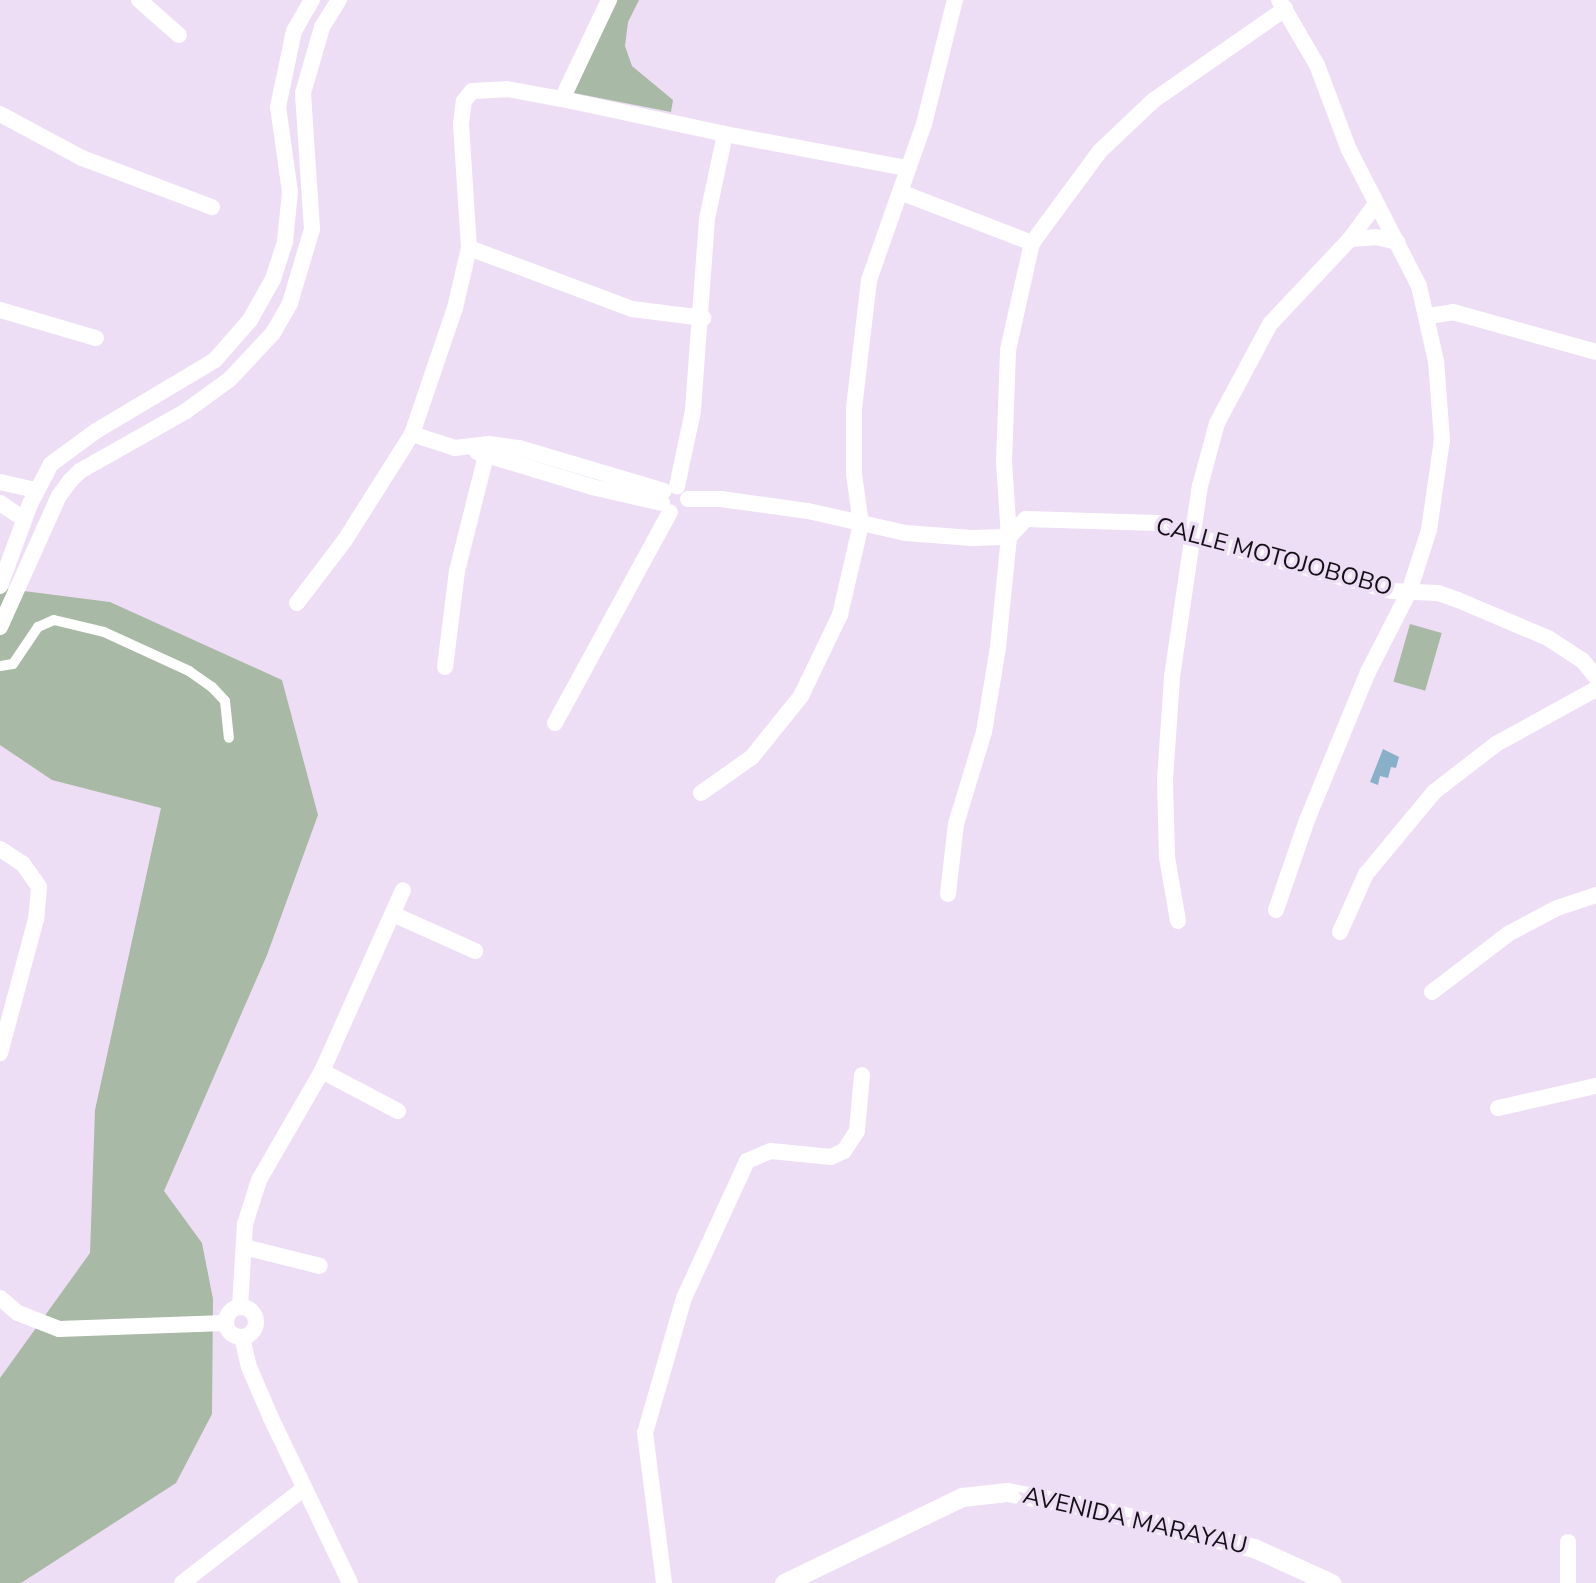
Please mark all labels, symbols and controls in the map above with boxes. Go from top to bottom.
street label: CALLE MOTOJOBOBO [1153,512,1395,602]
street label: AVENIDA MARAYAU [1020,1481,1250,1561]

